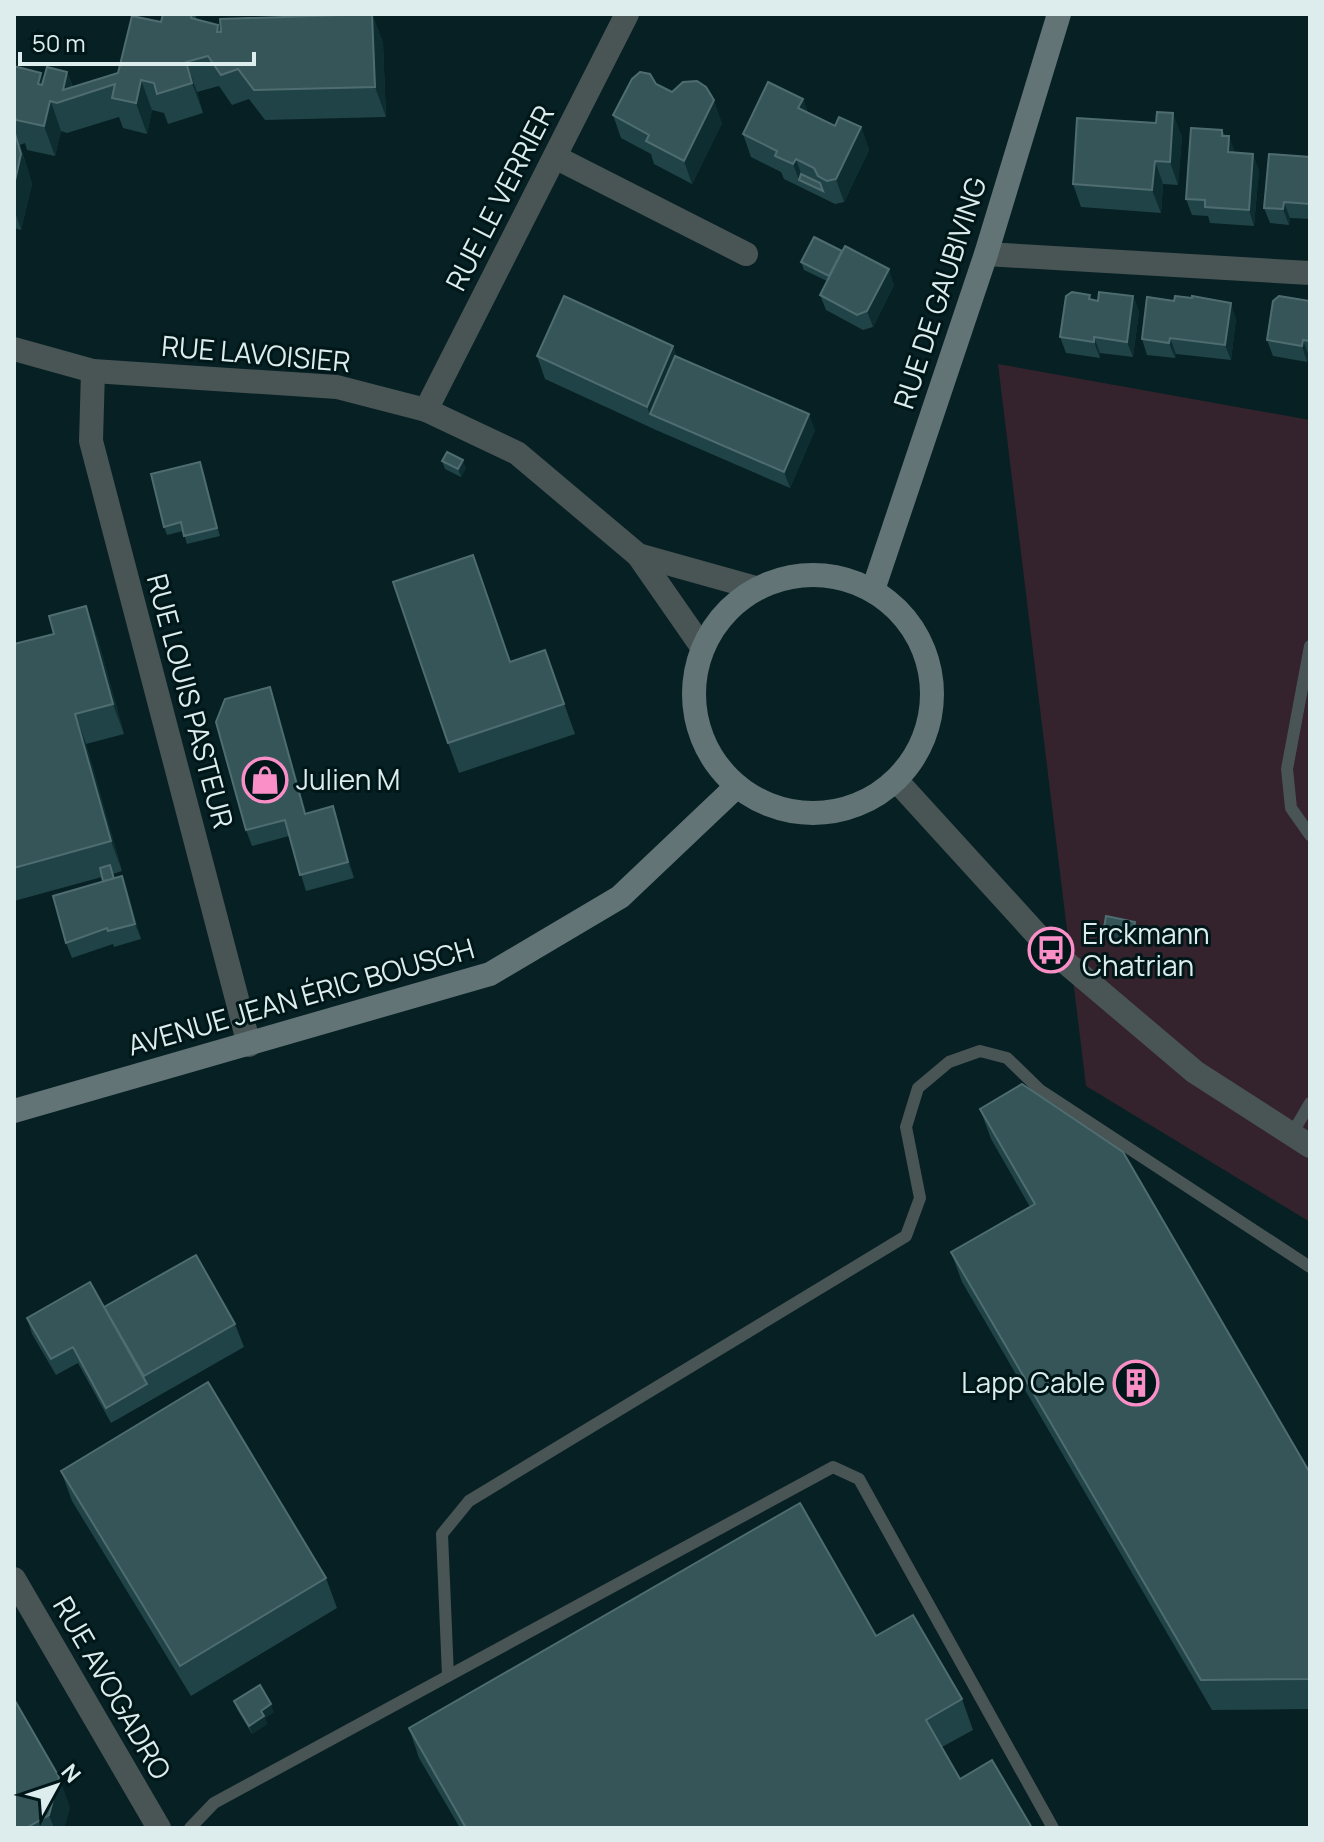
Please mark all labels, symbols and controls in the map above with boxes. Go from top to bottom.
scale bar [20,16,254,66]
text: 50 m [32,26,86,59]
street label: RUE LE VERRIER [436,98,562,297]
street label: RUE DE GAUBIVING [884,172,994,413]
street label: RUE LAVOISIER [160,326,352,380]
street label: RUE LOUIS PASTEUR [139,569,243,832]
shop icon: Julien M [241,756,289,804]
place label: Julien M [296,760,400,798]
place label: Erckmann Chatrian [1082,914,1210,984]
bus stop icon: Erckmann Chatrian [1027,926,1075,974]
street label: AVENUE JEAN ÉRIC BOUSCH [123,928,478,1064]
building icon: Lapp Cable [1112,1359,1160,1407]
place label: Lapp Cable [961,1363,1105,1401]
street label: RUE AVOGADRO [45,1589,181,1786]
north arrow [16,1746,96,1826]
text: N [55,1757,88,1789]

